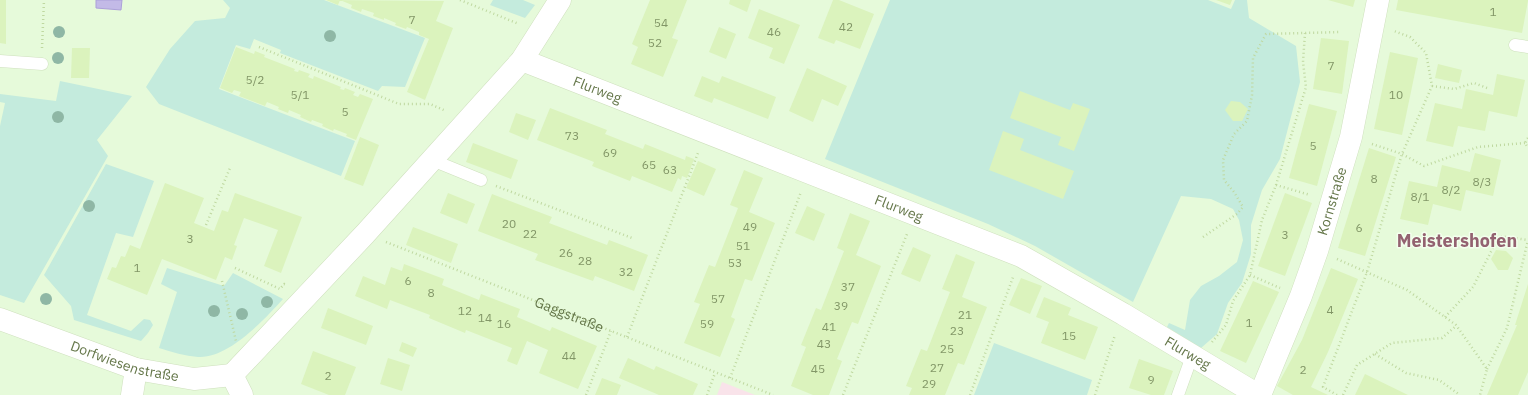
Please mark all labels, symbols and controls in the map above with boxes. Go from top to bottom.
house number: 1 [1489,4,1497,19]
house number: 7 [408,12,416,27]
house number: 54 [654,15,668,30]
house number: 42 [839,19,853,34]
house number: 46 [767,24,781,39]
house number: 52 [648,35,662,50]
house number: 7 [1327,58,1335,73]
house number: 5/2 [246,72,265,87]
street label: Flurweg [571,72,625,107]
house number: 5/1 [291,87,310,102]
house number: 10 [1389,87,1403,102]
house number: 5 [341,104,349,119]
house number: 73 [565,128,579,143]
house number: 5 [1309,138,1317,153]
house number: 69 [603,145,617,160]
house number: 65 [642,157,656,172]
house number: 63 [663,162,677,177]
street label: Kornstraße [1313,165,1351,237]
house number: 8 [1370,171,1378,186]
house number: 8/3 [1473,174,1492,189]
house number: 8/2 [1442,182,1461,197]
house number: 8/1 [1411,189,1430,204]
street label: Flurweg [872,190,926,226]
house number: 20 [502,216,516,231]
house number: 49 [743,219,757,234]
house number: 6 [1355,220,1363,235]
house number: 22 [523,226,537,241]
house number: 3 [1281,227,1289,242]
district label: Meistershofen [1397,229,1517,252]
house number: 3 [186,231,194,246]
house number: 51 [736,238,750,253]
house number: 26 [559,245,573,260]
house number: 28 [578,253,592,268]
house number: 53 [728,255,742,270]
house number: 1 [133,260,141,275]
house number: 32 [619,264,633,279]
house number: 6 [404,273,412,288]
house number: 37 [841,279,855,294]
house number: 8 [427,285,435,300]
house number: 57 [711,291,725,306]
street label: Gaggstraße [532,293,607,336]
house number: 39 [834,298,848,313]
house number: 4 [1326,302,1334,317]
house number: 12 [458,303,472,318]
house number: 21 [958,307,972,322]
house number: 14 [478,310,492,325]
house number: 1 [1245,315,1253,330]
house number: 16 [497,316,511,331]
house number: 59 [700,316,714,331]
house number: 41 [822,319,836,334]
house number: 23 [950,323,964,338]
house number: 15 [1062,328,1076,343]
street label: Flurweg [1161,332,1215,374]
house number: 43 [817,336,831,351]
street label: Dorfwiesenstraße [68,337,180,385]
house number: 25 [940,341,954,356]
house number: 44 [562,348,576,363]
house number: 27 [930,360,944,375]
house number: 45 [811,361,825,376]
house number: 2 [1299,362,1307,377]
house number: 2 [324,368,332,383]
house number: 9 [1147,372,1155,387]
house number: 29 [922,376,936,391]

